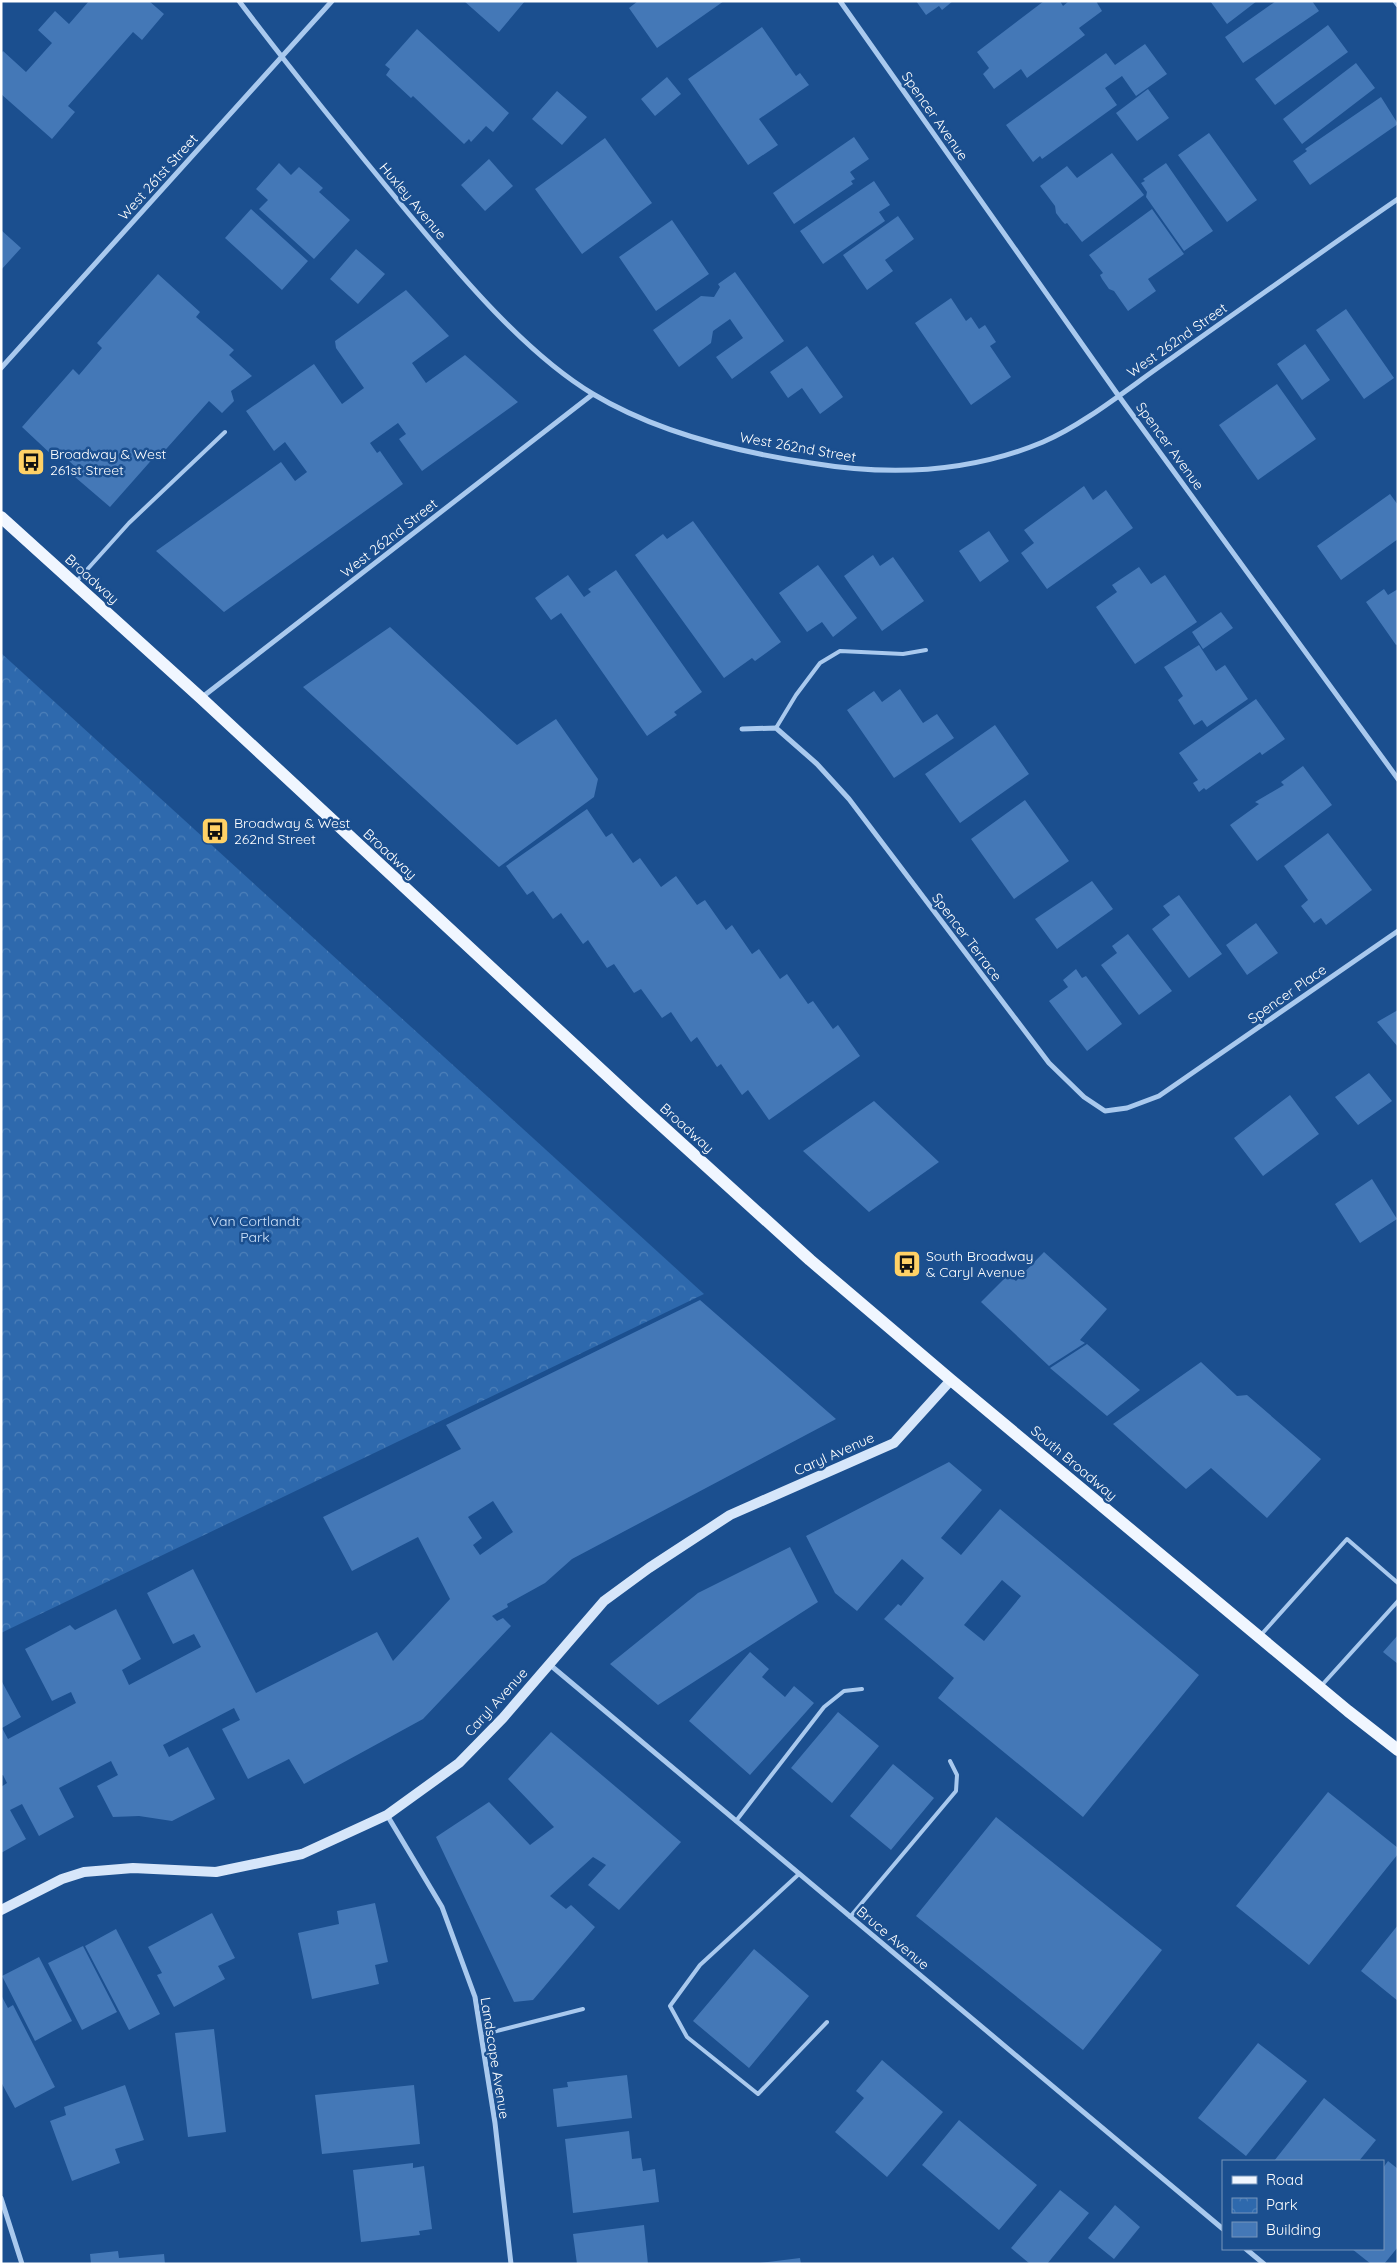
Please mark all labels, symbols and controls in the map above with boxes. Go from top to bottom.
street label: Spencer Avenue [898,68,972,164]
street label: West 261st Street [114,130,202,224]
street label: Huxley Avenue [375,159,451,243]
street label: West 262nd Street [1123,299,1231,381]
street label: Spencer Avenue [1132,398,1208,494]
street label: West 262nd Street [738,428,858,466]
place label: Broadway & West 261st Street [50,445,167,479]
bus stop icon: Broadway & West 261st Street [16,447,46,477]
street label: West 262nd Street [337,494,441,581]
street label: Broadway [61,550,123,608]
place label: Broadway & West 262nd Street [234,814,351,848]
bus stop icon: Broadway & West 262nd Street [200,816,230,846]
street label: Broadway [359,825,421,883]
street label: Spencer Terrace [928,889,1006,985]
street label: Spencer Place [1244,960,1330,1028]
street label: Broadway [656,1099,718,1157]
park label: Van Cortlandt Park [210,1212,300,1246]
place label: South Broadway & Caryl Avenue [926,1247,1033,1281]
bus stop icon: South Broadway & Caryl Avenue [892,1249,922,1279]
street label: South Broadway [1027,1422,1121,1504]
street label: Caryl Avenue [791,1428,877,1480]
street label: Caryl Avenue [461,1664,531,1740]
street label: Bruce Avenue [853,1902,933,1974]
street label: Landscape Avenue [476,1996,514,2120]
legend [1222,2160,1384,2250]
text: Road [1266,2170,1303,2189]
text: Park [1266,2195,1298,2214]
text: Building [1266,2220,1321,2239]

